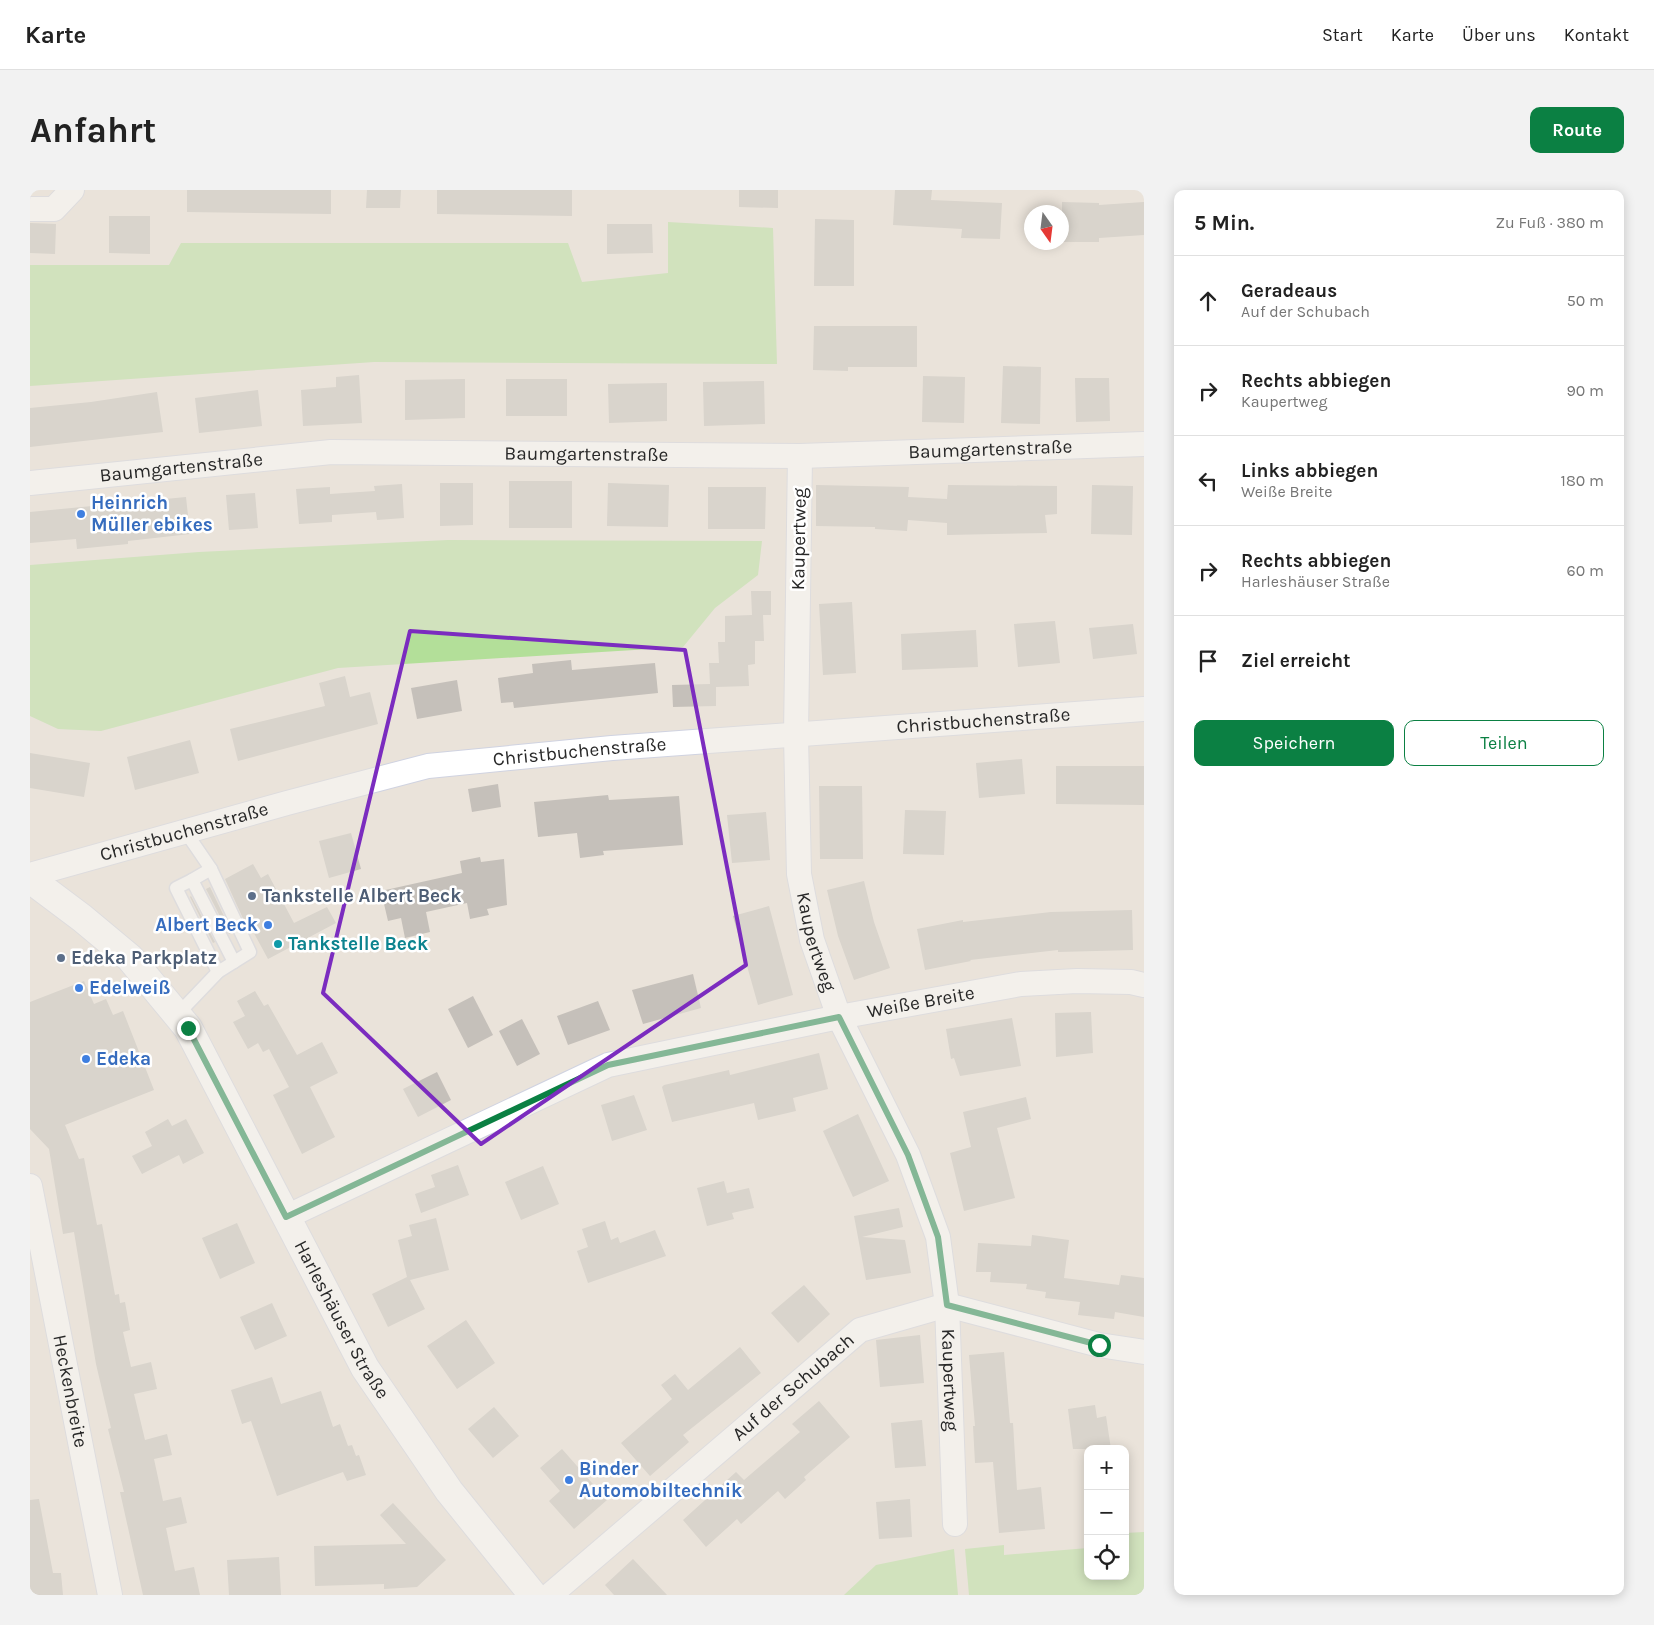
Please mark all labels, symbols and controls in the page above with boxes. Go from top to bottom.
text: Karte [25,21,86,49]
text: Start [1322,24,1363,46]
text: Karte [1391,24,1434,46]
text: Über uns [1462,24,1536,46]
text: Kontakt [1564,24,1629,46]
button: Route [1530,107,1624,153]
text: Anfahrt [30,110,156,151]
north arrow [1024,205,1069,250]
text: 5 Min. [1194,211,1254,235]
text: Zu Fuß · 380 m [1496,213,1604,232]
text: Geradeaus [1241,280,1337,302]
icon: ahead [1194,287,1222,315]
text: 50 m [1567,291,1604,310]
text: Auf der Schubach [1241,302,1370,321]
text: Rechts abbiegen [1241,370,1391,392]
icon: right [1194,377,1222,405]
text: 90 m [1566,381,1604,400]
text: Kaupertweg [1241,392,1327,411]
street label: Baumgartenstraße [908,436,1073,463]
street label: Baumgartenstraße [504,442,668,466]
street label: Baumgartenstraße [99,448,264,487]
text: Links abbiegen [1241,460,1378,482]
icon: left [1194,467,1222,495]
text: 180 m [1561,471,1604,490]
text: Weiße Breite [1241,482,1333,501]
street label: Kaupertweg [787,487,811,591]
place label: Heinrich Müller ebikes [91,492,213,536]
marker: Heinrich Müller ebikes [75,508,87,520]
text: Rechts abbiegen [1241,550,1391,572]
icon: right [1194,557,1222,585]
text: 60 m [1567,561,1604,580]
text: Harleshäuser Straße [1241,572,1390,591]
icon: arrive [1194,647,1222,675]
text: Ziel erreicht [1241,650,1351,672]
street label: Christbuchenstraße [896,703,1071,738]
button: Speichern [1194,720,1394,766]
button: Teilen [1404,720,1604,766]
street label: Christbuchenstraße [492,733,667,771]
street label: Christbuchenstraße [97,798,271,866]
place label: Tankstelle Albert Beck [262,885,461,907]
marker: Tankstelle Albert Beck [246,890,258,902]
street label: Kaupertweg [792,890,840,995]
place label: Albert Beck [155,914,258,936]
marker: Albert Beck [262,919,274,931]
place label: Tankstelle Beck [288,933,428,955]
marker: Tankstelle Beck [272,938,284,950]
place label: Edeka Parkplatz [71,947,217,969]
marker: Edeka Parkplatz [55,952,67,964]
place label: Edelweiß [89,977,171,999]
marker: Edelweiß [73,982,85,994]
street label: Weiße Breite [865,982,976,1023]
route end [177,1017,200,1040]
place label: Edeka [96,1048,151,1070]
marker: Edeka [80,1053,92,1065]
street label: Harleshäuser Straße [290,1237,394,1403]
street label: Kaupertweg [937,1328,963,1432]
street label: Auf der Schubach [728,1329,859,1445]
street label: Heckenbreite [48,1333,92,1450]
route start [1088,1334,1111,1357]
map controls [1084,1445,1129,1580]
button: + [1084,1445,1129,1490]
place label: Binder Automobiltechnik [579,1458,742,1502]
marker: Binder Automobiltechnik [563,1474,575,1486]
button: − [1084,1490,1129,1535]
button: locate [1084,1535,1129,1580]

